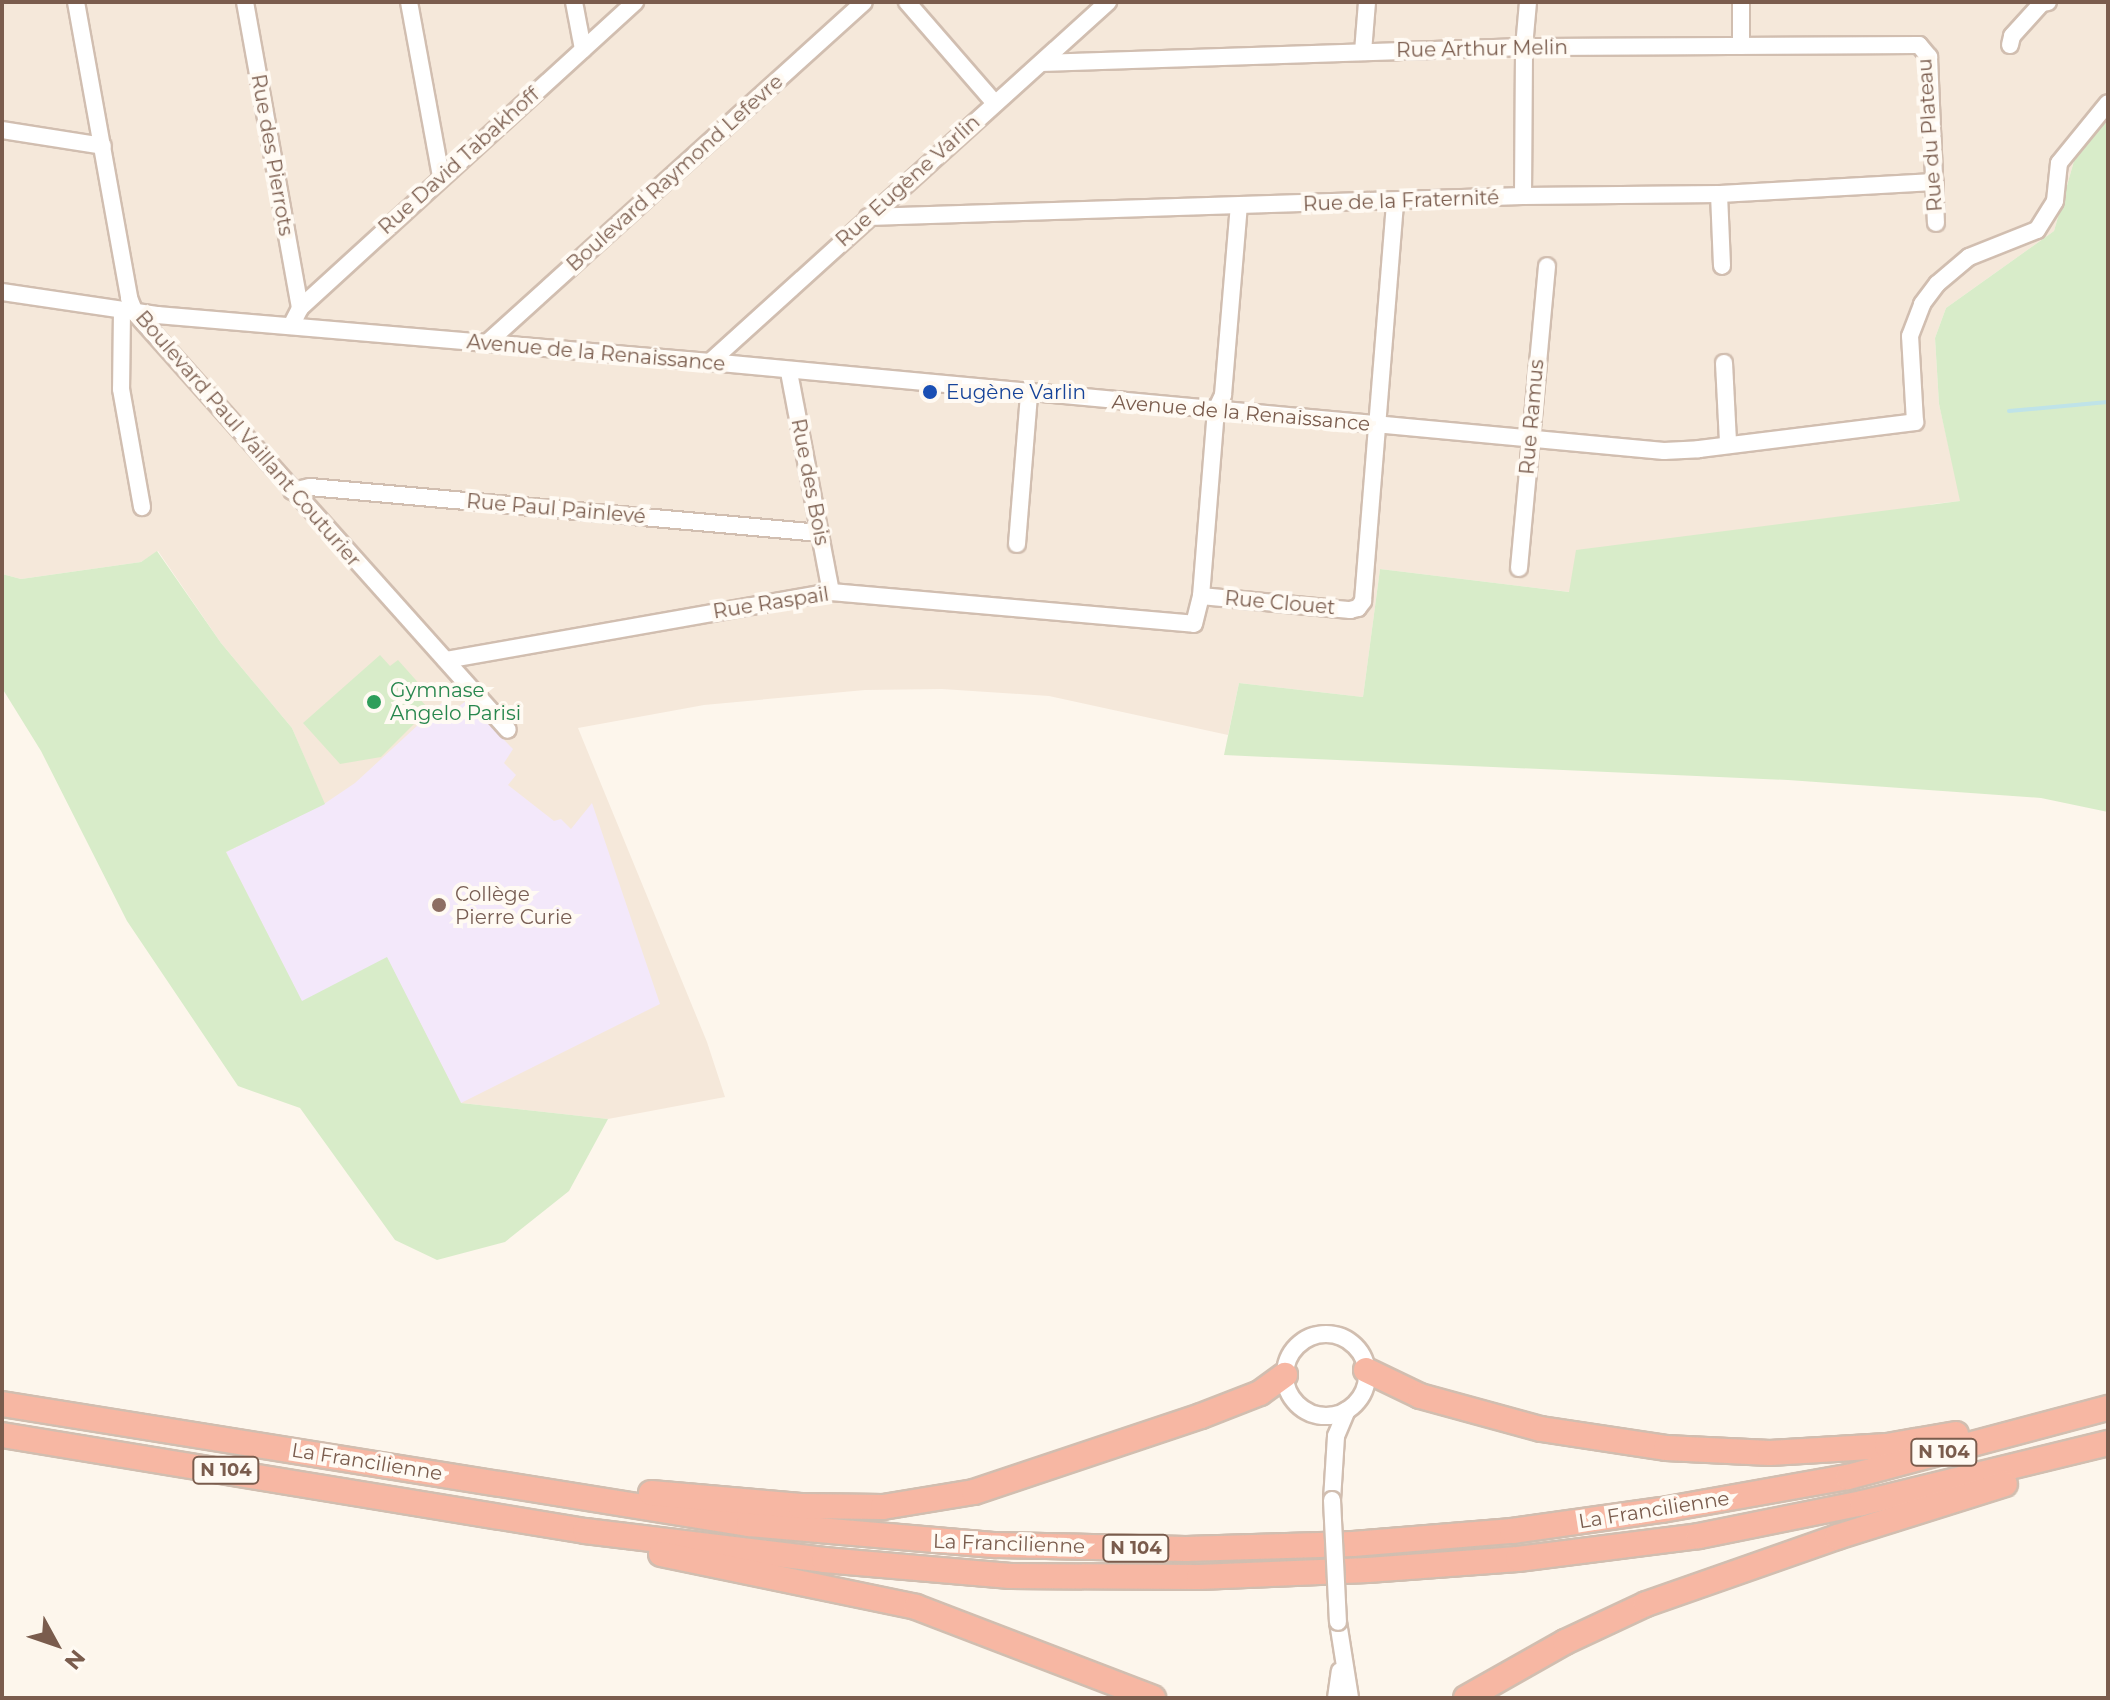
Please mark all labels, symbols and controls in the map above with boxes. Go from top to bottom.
street label: Rue Arthur Melin [1396,36,1568,62]
street label: Rue du Plateau [1913,57,1947,213]
street label: Boulevard Raymond Lefevre [562,70,788,276]
street label: Rue des Pierrots [246,72,298,238]
street label: Rue David Tabakhoff [374,83,544,239]
street label: Rue Eugène Varlin [831,110,985,252]
street label: Rue de la Fraternité [1303,186,1499,216]
street label: Boulevard Paul Vaillant Couturier [130,306,366,572]
street label: Avenue de la Renaissance [466,330,726,376]
street label: Rue Ramus [1515,358,1549,476]
place label: Eugène Varlin [946,380,1086,404]
marker: Eugène Varlin [921,383,939,401]
street label: Avenue de la Renaissance [1111,390,1371,436]
street label: Rue des Bois [786,417,834,547]
street label: Rue Paul Painlevé [465,489,647,529]
street label: Rue Raspail [711,582,831,624]
street label: Rue Clouet [1224,586,1336,620]
place label: Gymnase Angelo Parisi [390,678,521,725]
marker: Gymnase Angelo Parisi [365,693,383,711]
place label: Collège Pierre Curie [455,882,572,929]
marker: Collège Pierre Curie [430,896,448,914]
street label: La Francilienne [290,1438,444,1486]
road number: N 104 [1910,1438,1978,1466]
road number: N 104 [192,1456,260,1484]
street label: La Francilienne [1577,1486,1731,1534]
street label: La Francilienne [933,1529,1085,1559]
road number: N 104 [1102,1534,1170,1562]
north arrow [16,1604,96,1684]
text: N [59,1644,91,1675]

